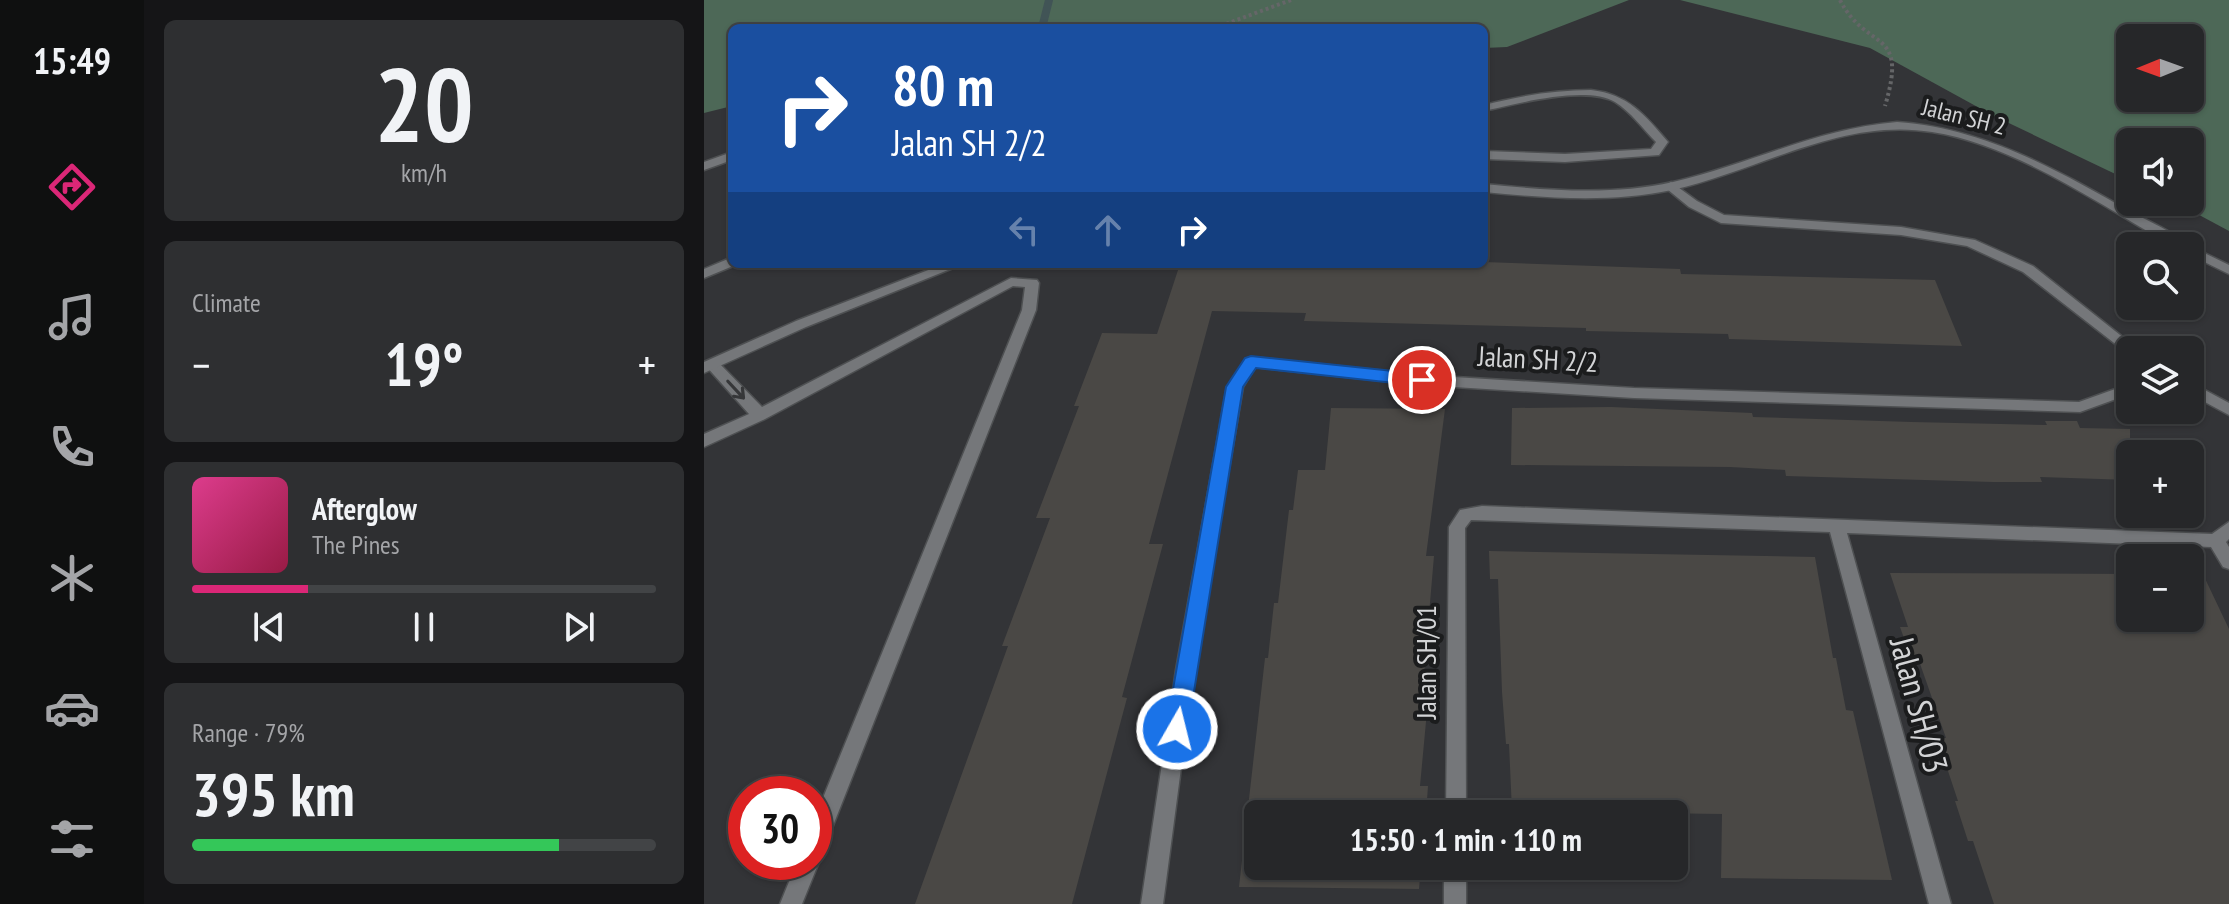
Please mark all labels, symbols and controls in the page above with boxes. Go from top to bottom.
north arrow [2116,24,2204,112]
map controls [2116,24,2204,632]
text: 20 [374,36,474,171]
text: 15:49 [33,37,111,84]
text: 80 m [892,49,994,121]
icon: right [760,56,864,160]
street label: Jalan SH 2 [1918,91,2009,142]
text: Jalan SH 2/2 [892,119,1047,166]
button: sound [2116,128,2204,216]
text: km/h [401,156,447,189]
icon: directions [44,159,100,215]
icon: left [1002,208,1046,252]
icon: ahead [1086,208,1130,252]
icon: right [1170,208,1214,252]
button: search [2116,232,2204,320]
text: Climate [192,286,261,319]
icon: music [44,289,100,345]
text: 19° [384,325,464,403]
text: − [192,336,210,393]
text: + [638,336,656,393]
button: layers [2116,336,2204,424]
street label: Jalan SH 2/2 [1476,337,1599,380]
pin [1388,346,1456,414]
icon: arrive [1400,358,1444,402]
one-way arrow [727,380,746,400]
icon: phone [44,419,100,475]
button: + [2116,440,2204,528]
text: Afterglow [312,489,417,528]
text: The Pines [312,528,400,561]
button: − [2116,544,2204,632]
icon: climate [44,550,100,606]
icon: previous [247,605,291,649]
icon: pause [402,605,446,649]
icon: next [557,605,601,649]
street label: Jalan SH/01 [1407,605,1444,720]
street label: Jalan SH/03 [1880,631,1959,777]
icon: car [44,680,100,736]
position arrow [1135,687,1219,771]
text: Range · 79% [192,716,305,749]
text: 395 km [192,755,355,833]
speed limit sign: 30 [728,776,832,880]
icon: filters [44,811,100,867]
text: 15:50 · 1 min · 110 m [1350,820,1582,859]

